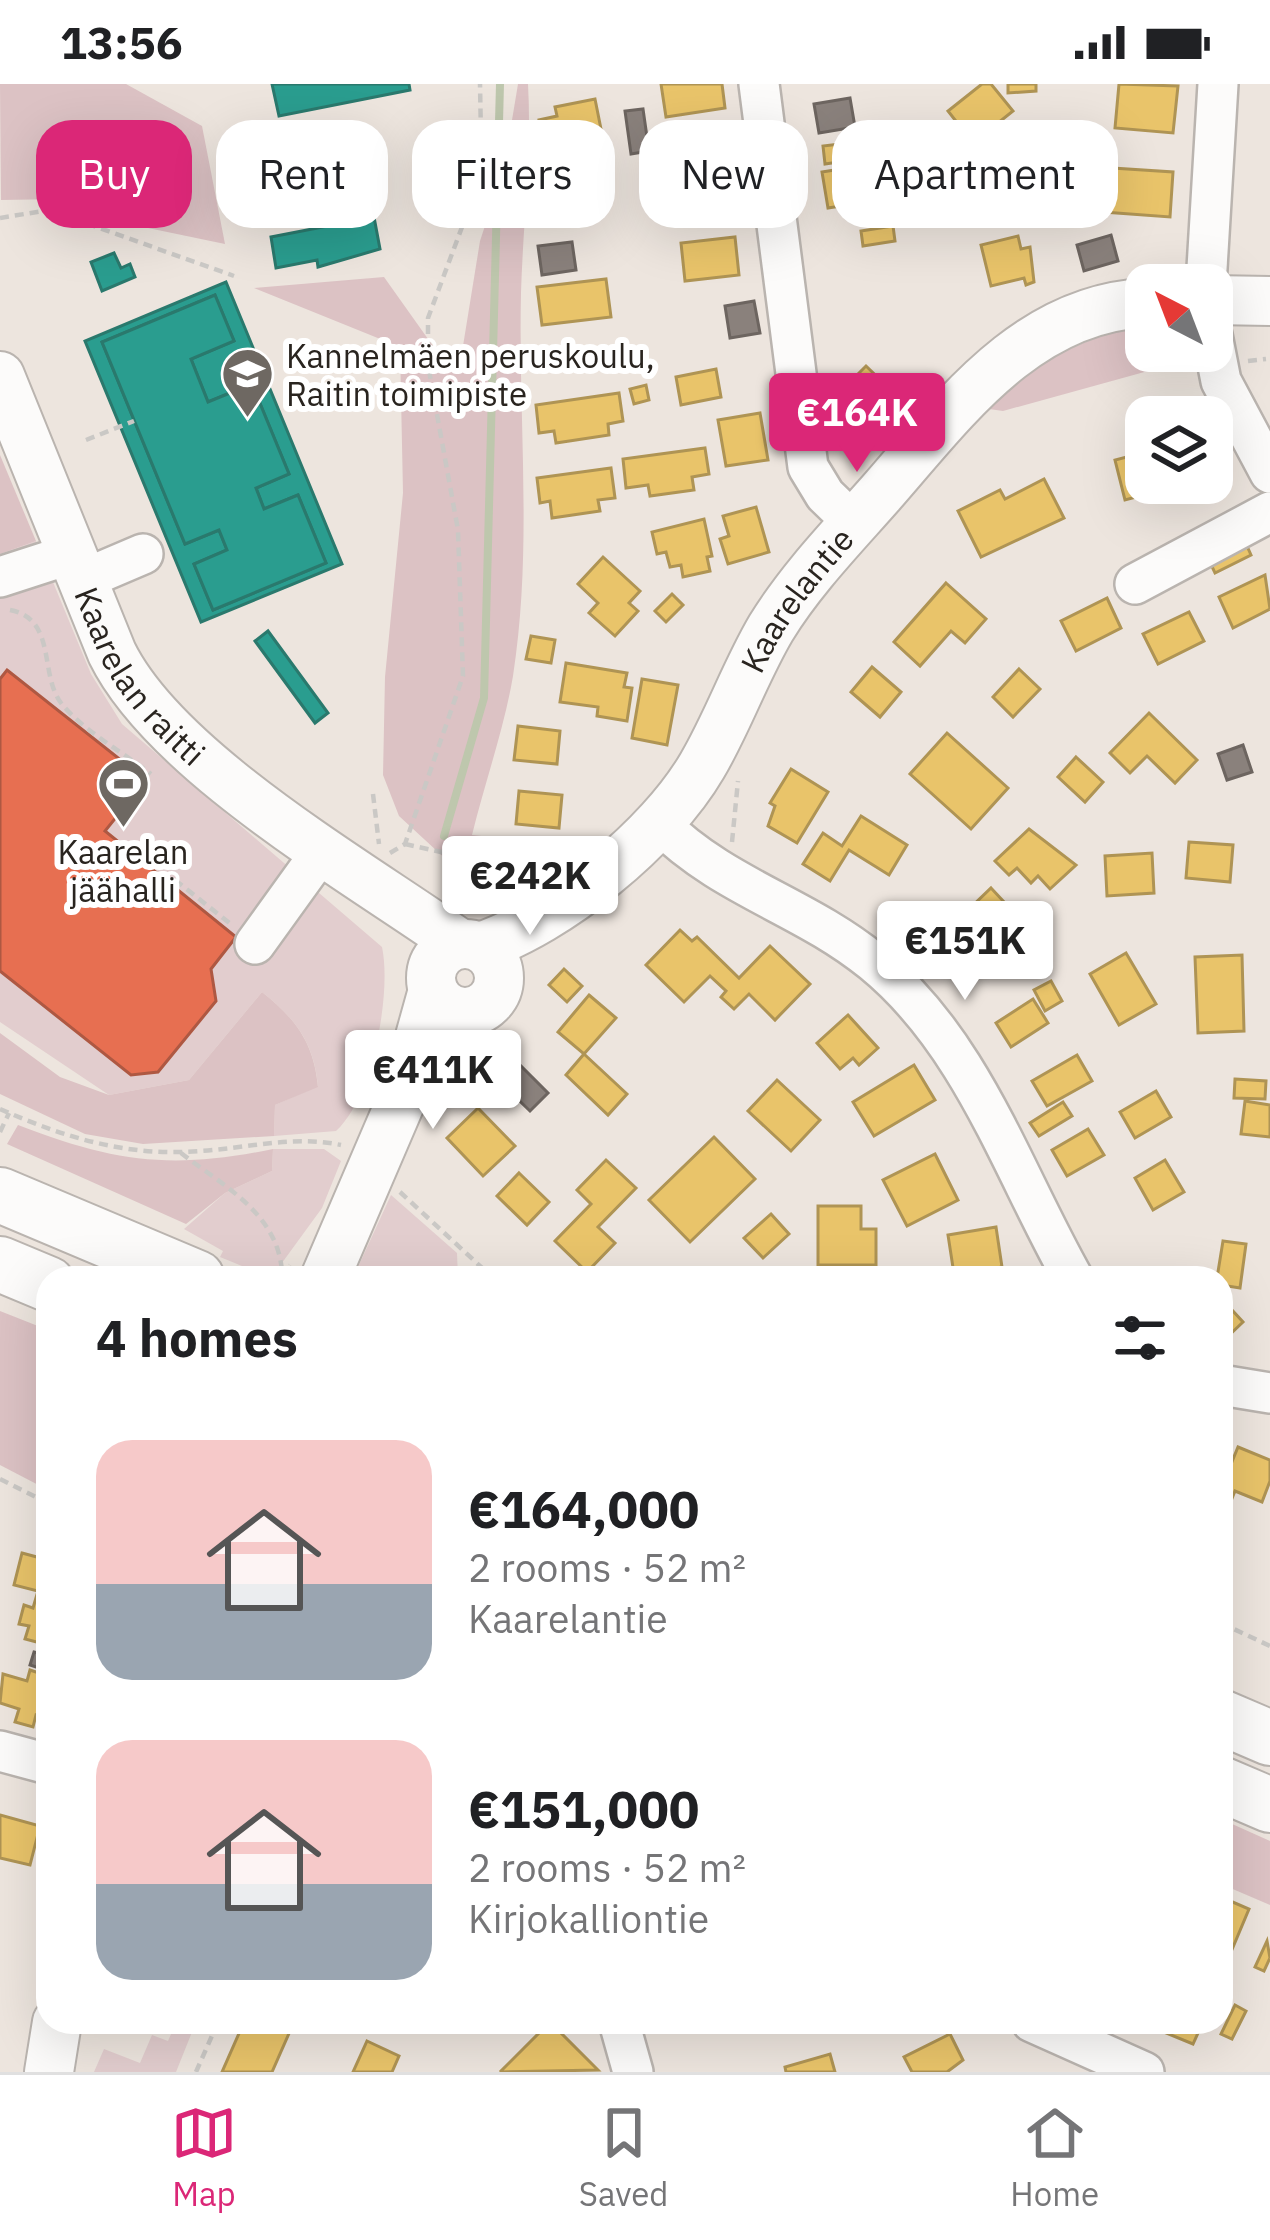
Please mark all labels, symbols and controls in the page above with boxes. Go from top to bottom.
text: 13:56 [60,13,183,71]
chip: Buy [36,120,192,228]
chip: Rent [216,120,388,228]
chip: Filters [412,120,615,228]
chip: New [639,120,808,228]
chip: Apartment [832,120,1118,228]
north arrow [1125,264,1233,372]
map controls [1125,264,1233,504]
place label: Kannelmäen peruskoulu, Raitin toimipiste [286,334,655,415]
school or university icon: Kannelmäen peruskoulu, Raitin toimipiste [219,346,275,420]
pin: €164K [773,373,941,475]
text: €164K [796,386,918,437]
button: layers [1125,396,1233,504]
street label: Kaarelantie [730,518,862,679]
street label: Kaarelan raitti [66,580,215,774]
sports icon: Kaarelan jäähalli [95,756,151,830]
place label: Kaarelan jäähalli [57,830,189,911]
pin: €242K [446,836,614,938]
text: €242K [469,849,591,900]
pin: €151K [881,901,1049,1003]
text: €151K [904,914,1026,965]
pin: €411K [349,1030,517,1132]
text: €411K [372,1043,494,1094]
text: 4 homes [96,1305,298,1371]
icon: filters [1107,1305,1173,1371]
text: €164,000 [468,1476,699,1542]
icon: home [192,1488,336,1632]
text: 2 rooms · 52 m² [468,1542,746,1593]
text: Kaarelantie [468,1593,668,1644]
text: €151,000 [468,1776,699,1842]
icon: home [192,1788,336,1932]
text: 2 rooms · 52 m² [468,1842,746,1893]
text: Kirjokalliontie [468,1893,709,1944]
tab: Map [171,2100,237,2215]
tab: Saved [579,2100,669,2215]
tab: Home [1010,2100,1099,2215]

